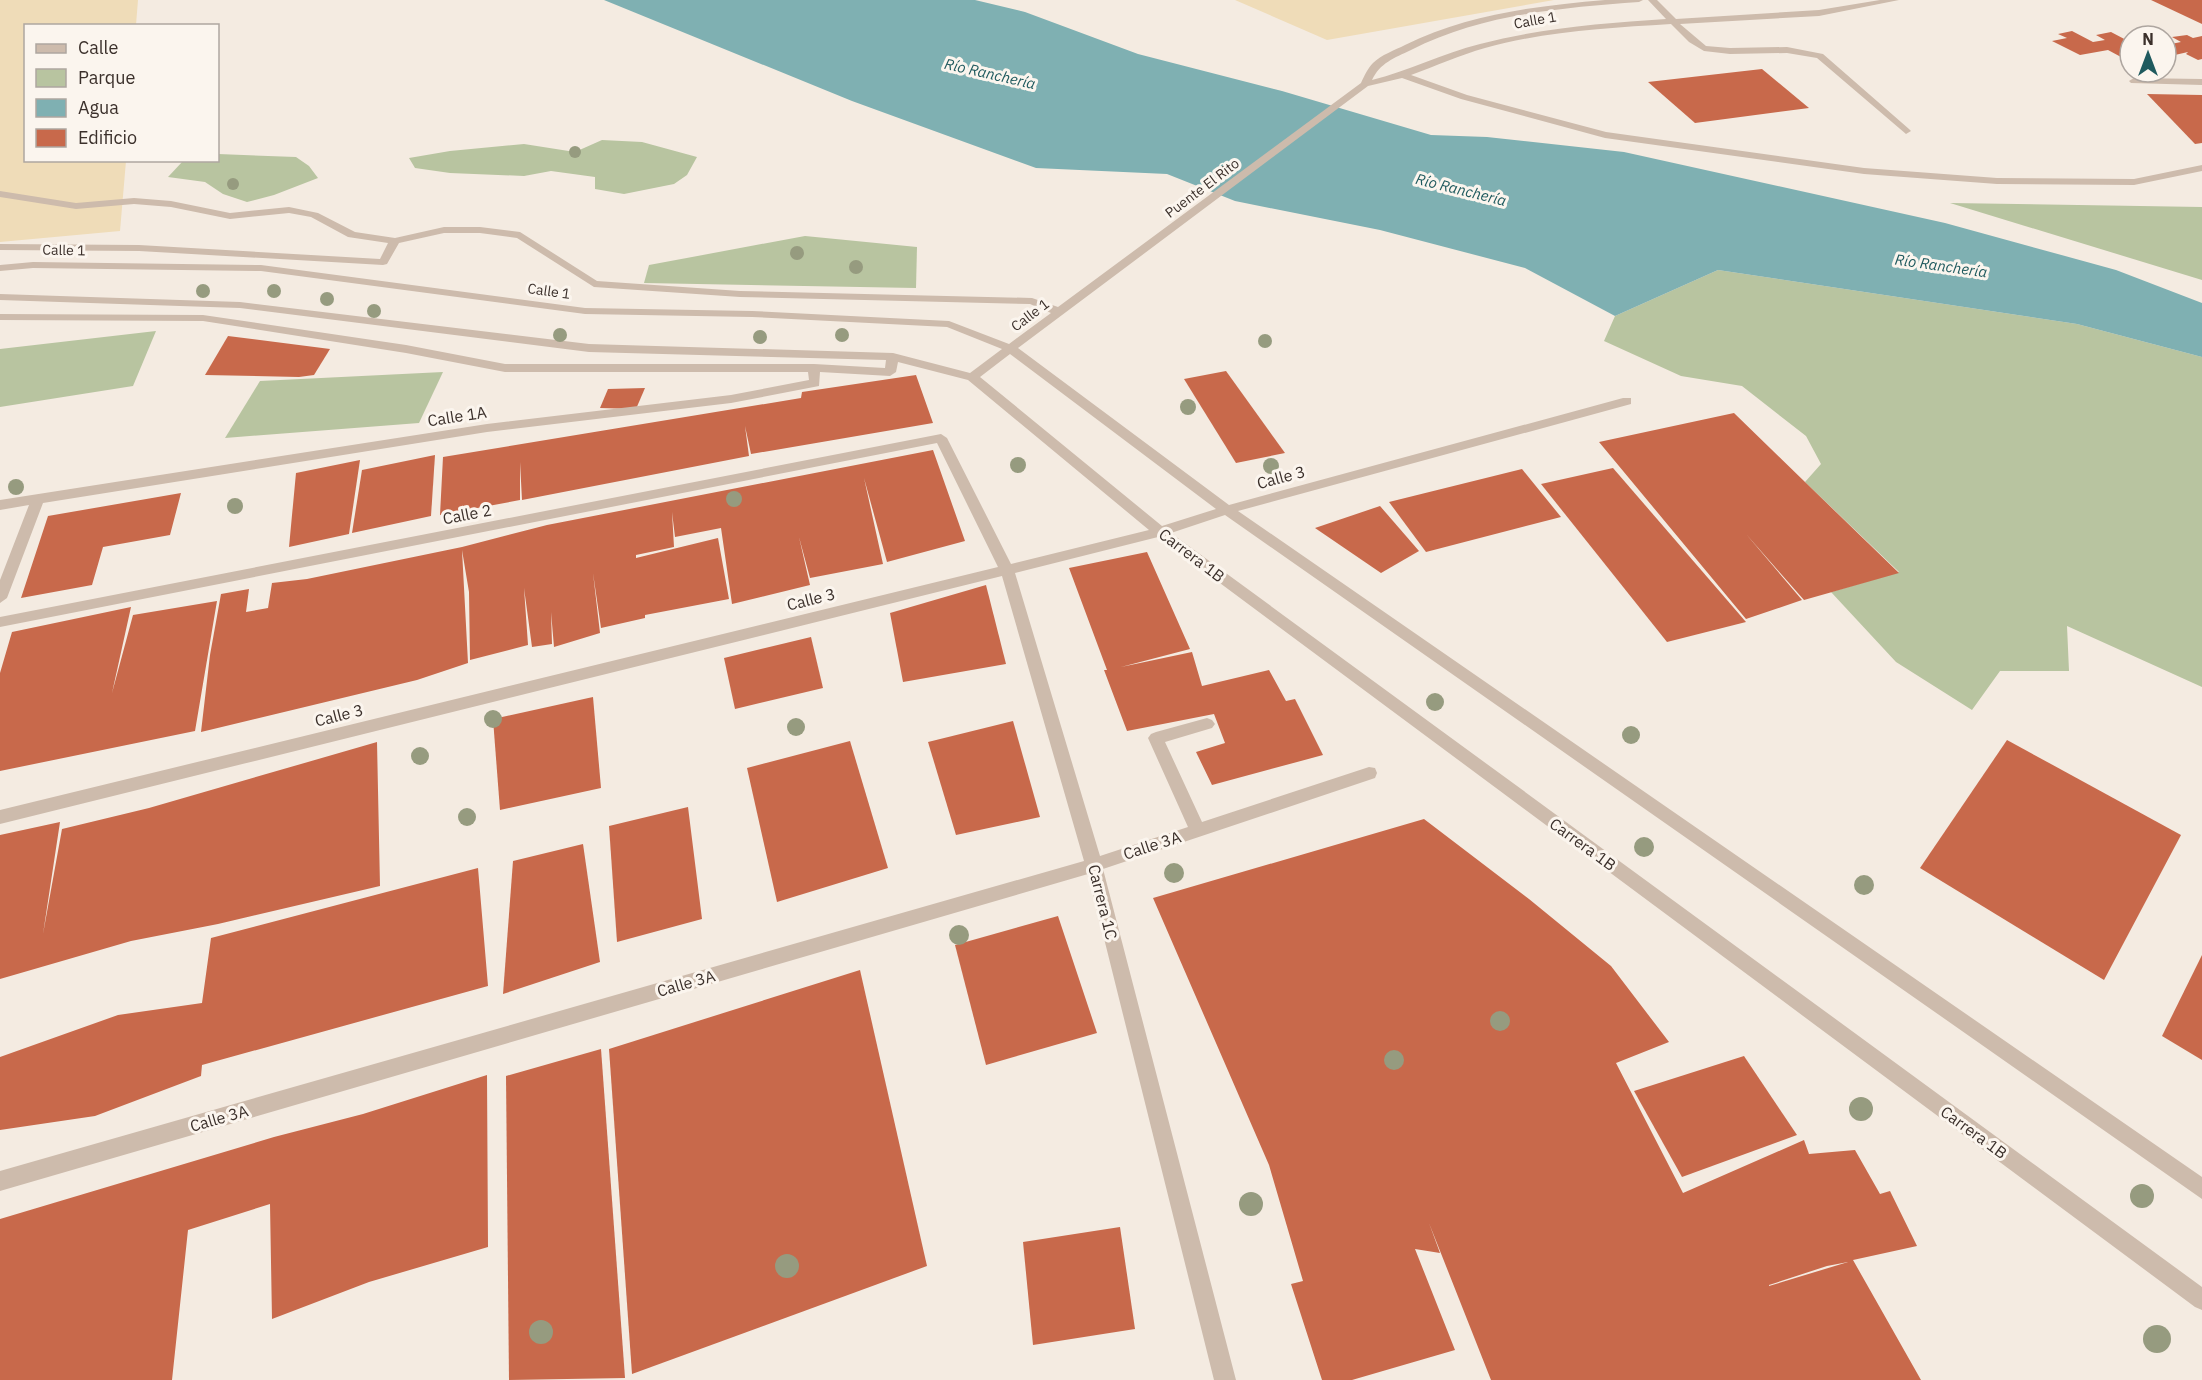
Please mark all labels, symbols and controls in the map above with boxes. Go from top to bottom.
street label: Calle 1 [1512,7,1558,33]
legend [24,24,219,162]
north arrow [2118,24,2178,84]
text: N [2142,29,2154,49]
text: Calle [78,36,118,59]
water label: Río Ranchería [943,54,1038,93]
text: Parque [78,66,136,89]
text: Agua [78,96,119,119]
text: Edificio [78,126,137,149]
street label: Puente El Rito [1161,154,1243,222]
water label: Río Ranchería [1414,169,1509,210]
street label: Calle 1 [42,241,86,259]
water label: Río Ranchería [1894,250,1989,281]
street label: Calle 1 [526,279,572,303]
street label: Calle 1 [1007,295,1053,335]
street label: Calle 1A [426,401,488,431]
street label: Calle 3 [1255,461,1307,493]
street label: Calle 2 [441,499,493,529]
street label: Carrera 1B [1155,524,1229,586]
street label: Calle 3 [785,583,837,615]
street label: Calle 3 [313,699,365,731]
street label: Carrera 1B [1546,813,1620,875]
street label: Calle 3A [1121,826,1183,864]
street label: Carrera 1C [1084,862,1122,942]
street label: Calle 3A [655,965,717,1001]
street label: Calle 3A [188,1100,250,1136]
street label: Carrera 1B [1937,1101,2011,1163]

